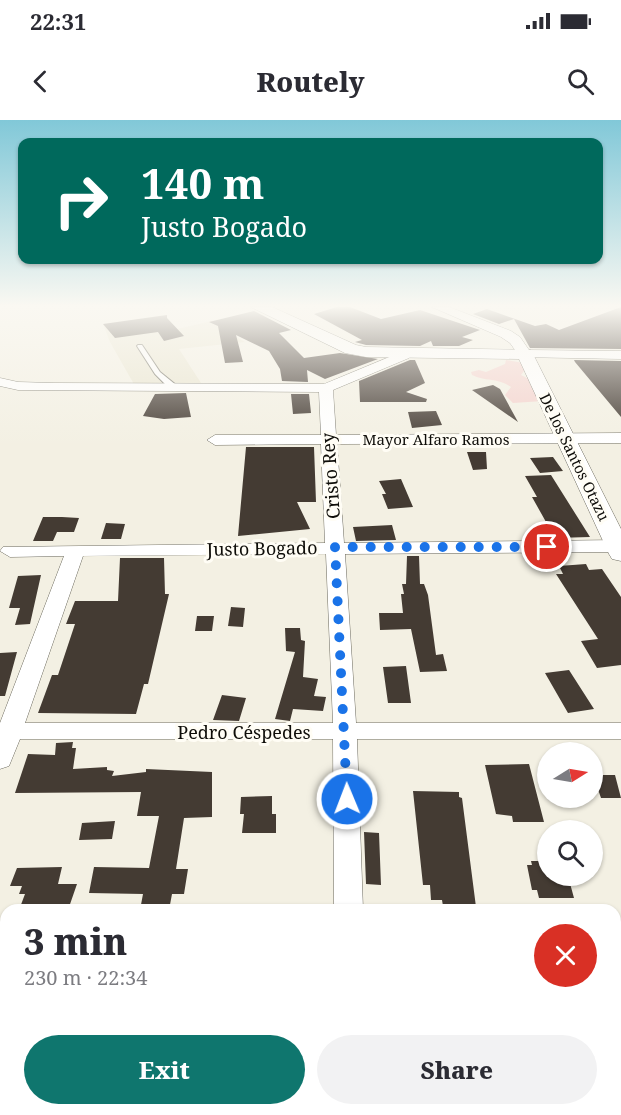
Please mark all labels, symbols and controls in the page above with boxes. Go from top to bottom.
text: 22:31 [30,6,86,36]
text: Routely [256,63,365,100]
icon: back [24,65,57,98]
icon: search [564,65,597,98]
text: 140 m [141,154,265,211]
icon: right [42,162,120,240]
text: Justo Bogado [141,208,307,245]
street label: De los Santos Otazu [535,390,615,525]
street label: Mayor Alfaro Ramos [362,429,510,449]
street label: Cristo Rey [315,431,345,520]
pin [521,521,572,572]
icon: arrive [530,530,563,563]
street label: Justo Bogado [205,535,318,561]
street label: Pedro Céspedes [177,720,311,744]
north arrow [537,742,603,808]
map controls [537,742,603,886]
position arrow [315,767,379,831]
button: search [537,820,603,886]
text: 3 min [24,917,127,966]
button: close [534,924,597,987]
text: 230 m · 22:34 [24,964,147,991]
button: Exit [24,1035,305,1104]
button: Share [317,1035,597,1104]

